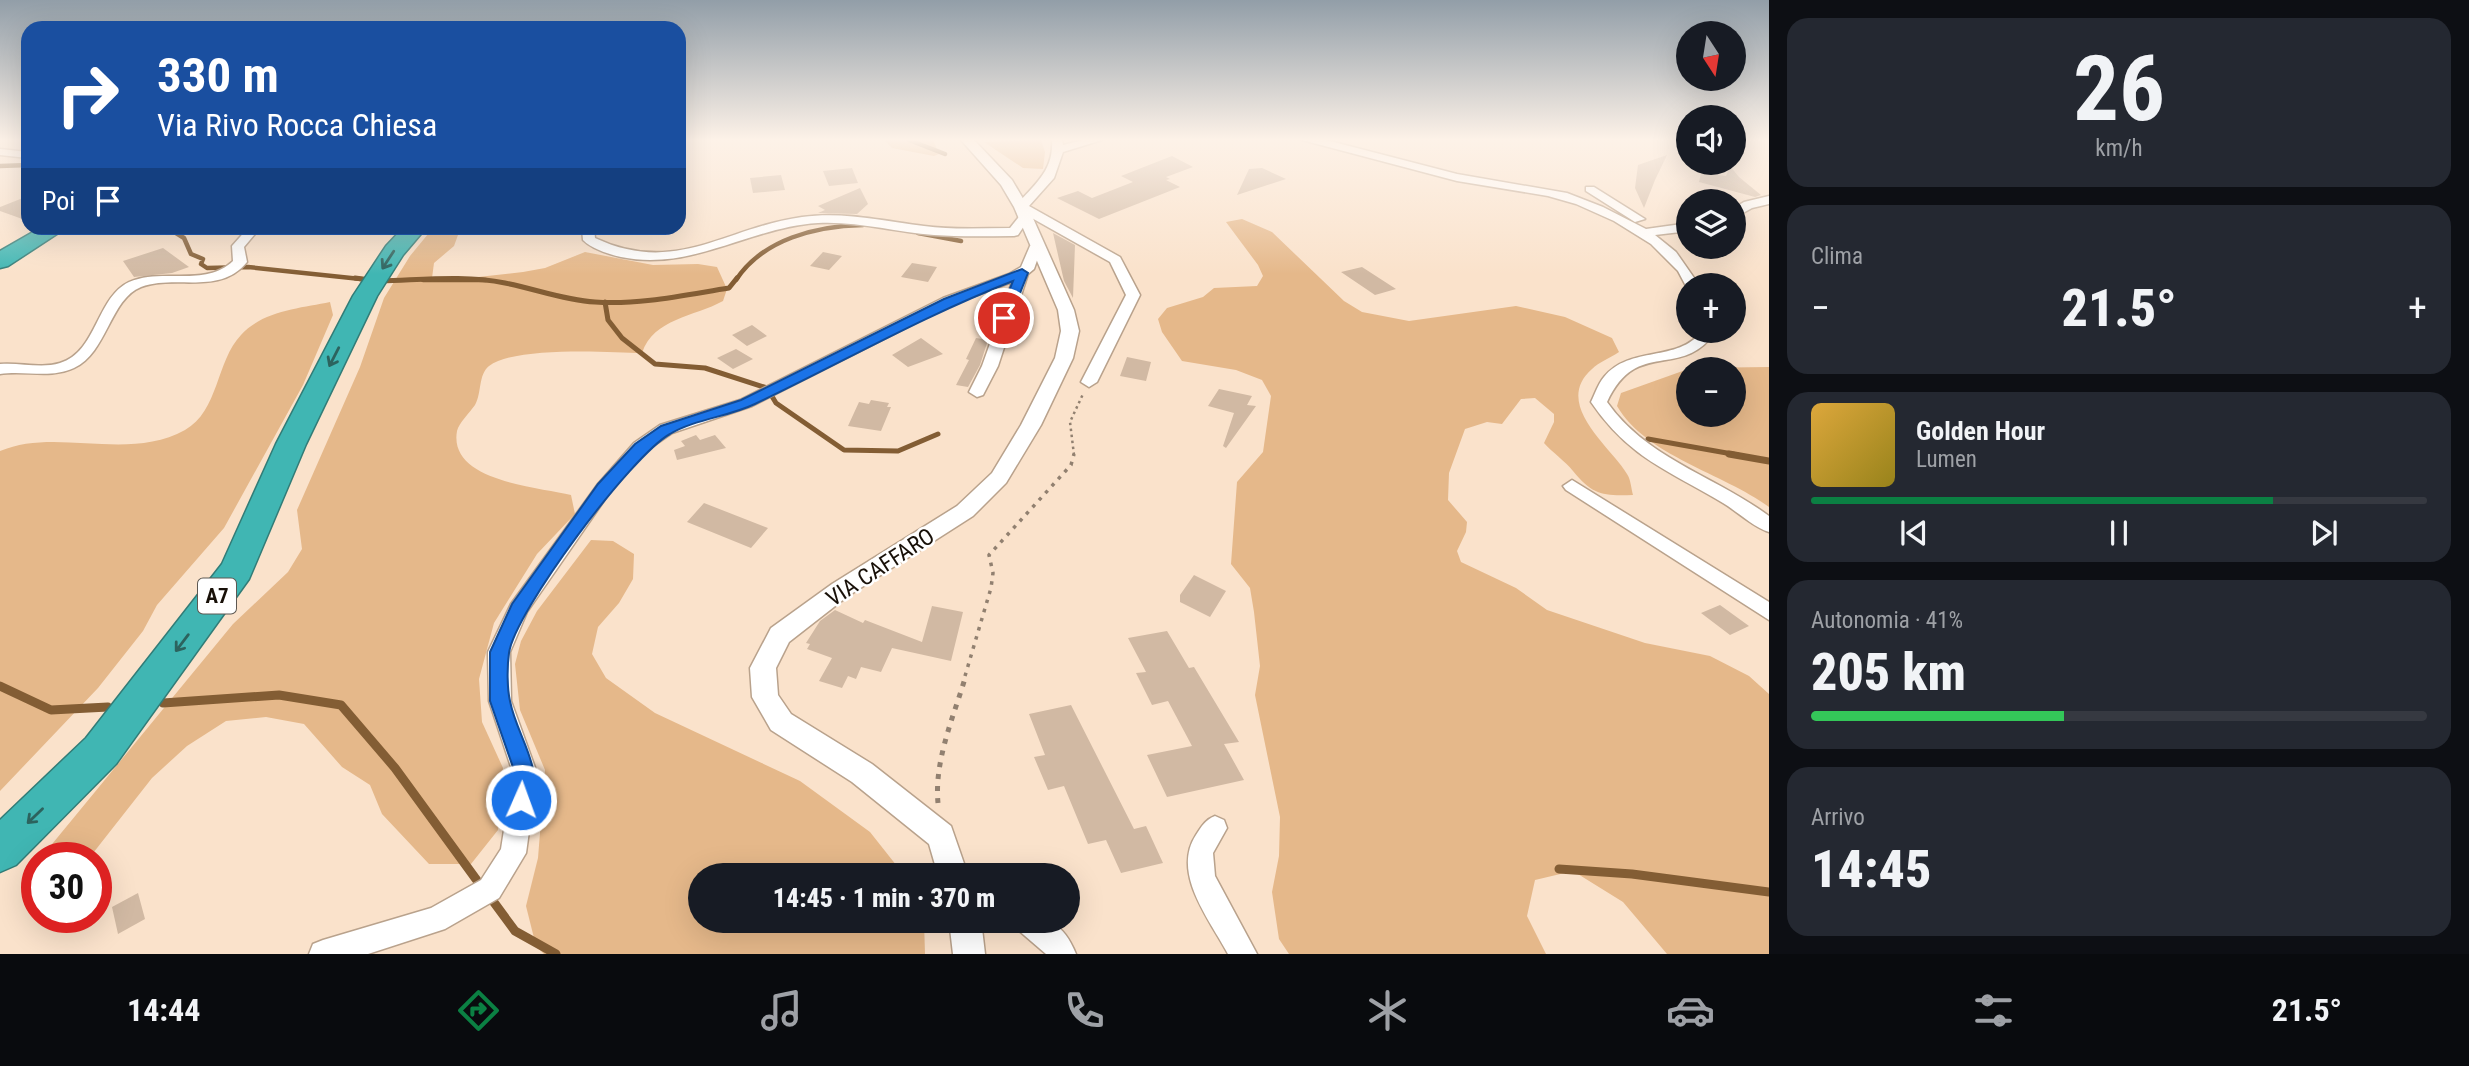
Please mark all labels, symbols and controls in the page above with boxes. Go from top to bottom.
north arrow [1676,21,1746,91]
map controls [1676,21,1746,427]
text: 26 [2073,36,2165,142]
text: 330 m [157,47,279,104]
icon: right [42,49,133,140]
button: sound [1676,105,1746,175]
text: Via Rivo Rocca Chiesa [157,106,437,144]
text: km/h [2095,135,2143,162]
icon: arrive [89,182,127,220]
text: Poi [42,186,75,216]
button: layers [1676,189,1746,259]
text: Clima [1811,243,1863,270]
one-way arrow [381,250,395,270]
button: + [1676,273,1746,343]
text: 21.5° [2061,278,2177,339]
text: − [1811,286,1830,330]
text: + [2408,286,2427,330]
pin [974,288,1034,348]
icon: arrive [985,299,1023,337]
one-way arrow [327,346,341,367]
button: − [1676,357,1746,427]
text: Golden Hour [1916,416,2045,446]
text: Lumen [1916,446,1977,473]
icon: previous [1895,514,1933,552]
icon: pause [2100,514,2138,552]
icon: next [2305,514,2343,552]
street label: VIA CAFFARO [821,523,939,612]
road number: A7 [198,578,236,614]
text: Autonomia · 41% [1811,607,1963,634]
one-way arrow [175,633,190,652]
text: 205 km [1811,642,1966,703]
position arrow [484,763,558,837]
text: Arrivo [1811,804,1865,831]
one-way arrow [27,807,44,824]
text: 14:45 [1811,839,1931,900]
speed limit sign: 30 [21,842,112,933]
text: 14:45 · 1 min · 370 m [773,883,995,913]
icon: directions [454,986,503,1035]
icon: music [757,986,806,1035]
icon: phone [1060,986,1109,1035]
icon: climate [1363,986,1412,1035]
icon: car [1666,986,1715,1035]
icon: filters [1969,986,2018,1035]
text: 14:44 [127,991,200,1029]
text: 21.5° [2272,991,2342,1029]

